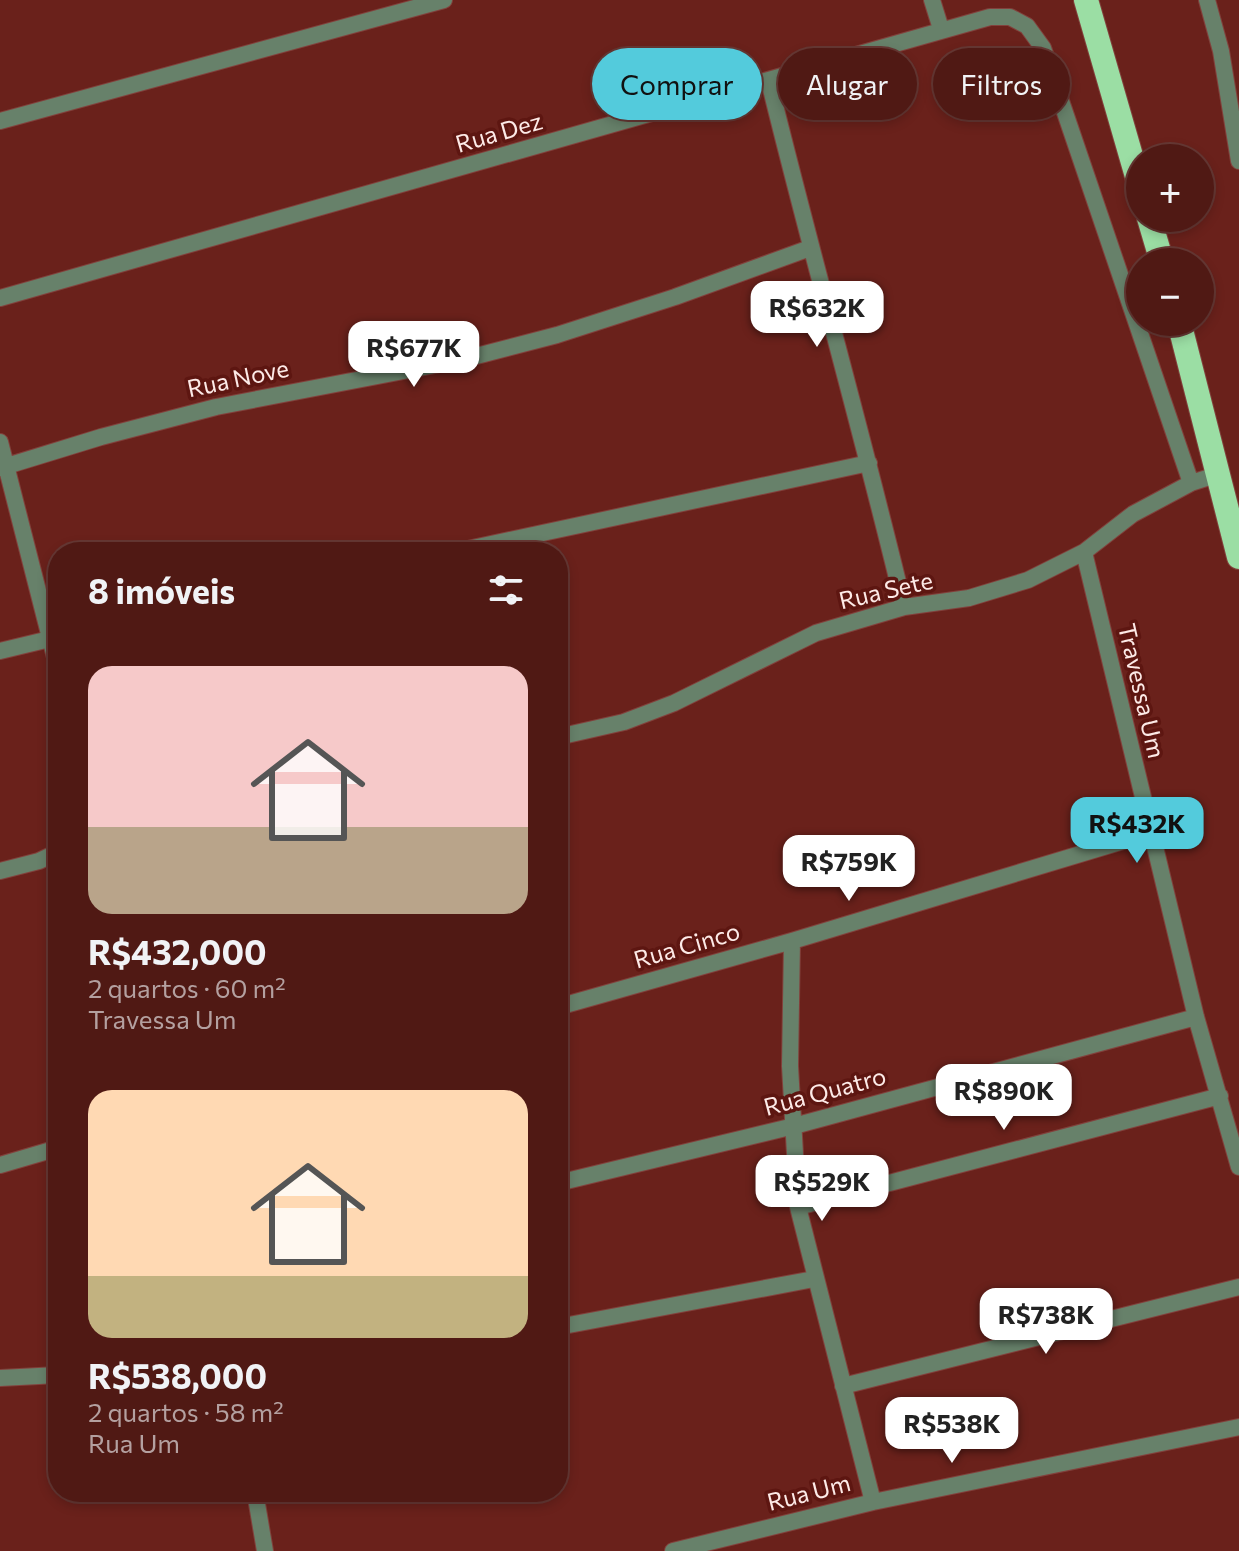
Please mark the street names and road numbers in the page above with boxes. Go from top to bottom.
street label: Rua Dez [452,105,545,158]
street label: Rua Nove [184,353,291,402]
street label: Rua Sete [836,565,935,614]
street label: Travessa Um [1113,621,1172,761]
street label: Rua Cinco [630,916,743,974]
street label: Rua Quatro [760,1060,889,1121]
street label: Rua Um [764,1467,853,1516]

